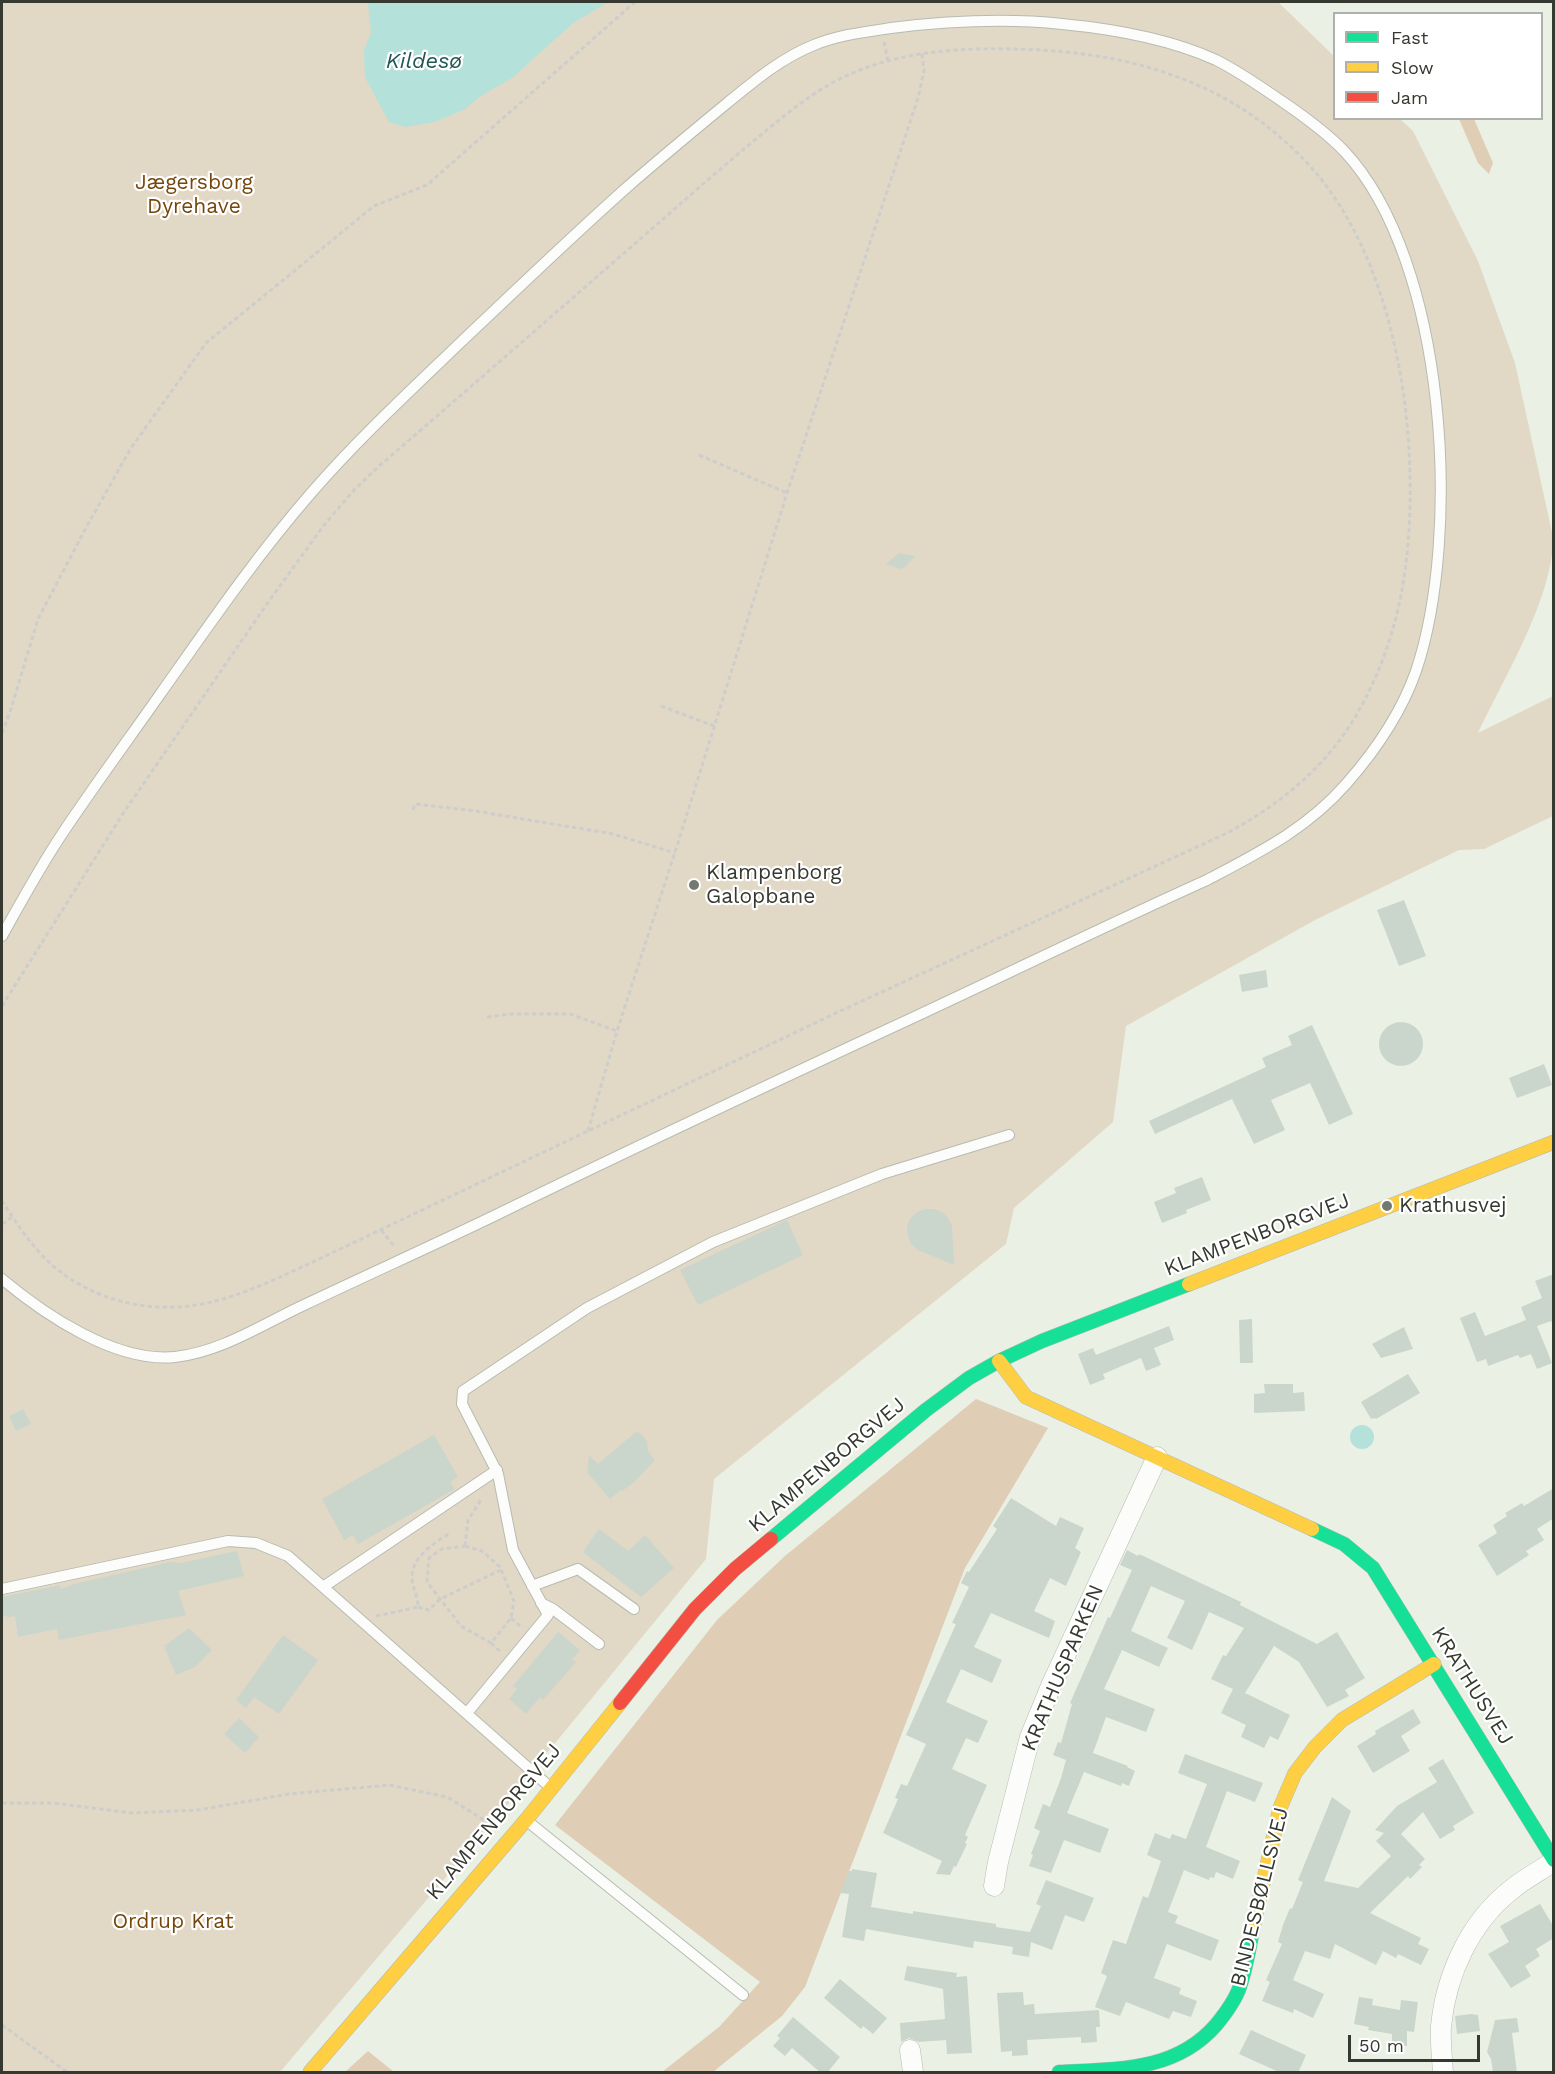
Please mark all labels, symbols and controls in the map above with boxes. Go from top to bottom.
legend [1333,12,1543,120]
text: Fast [1391,27,1428,48]
water label: Kildesø [386,49,462,75]
text: Slow [1391,57,1434,78]
text: Jam [1391,87,1428,108]
park label: Jægersborg Dyrehave [135,170,253,220]
place label: Klampenborg Galopbane [706,860,841,910]
marker: Klampenborg Galopbane [687,878,701,892]
street label: KLAMPENBORGVEJ [1161,1188,1353,1282]
place label: Krathusvej [1399,1193,1507,1219]
marker: Krathusvej [1380,1199,1394,1213]
street label: KLAMPENBORGVEJ [744,1392,910,1538]
street label: KRATHUSPARKEN [1017,1581,1109,1755]
street label: KRATHUSVEJ [1426,1622,1518,1750]
street label: KLAMPENBORGVEJ [421,1739,567,1905]
street label: BINDESBØLLSVEJ [1226,1805,1294,1989]
park label: Ordrup Krat [112,1909,234,1935]
scale bar [1351,2023,1483,2061]
text: 50 m [1359,2035,1404,2056]

